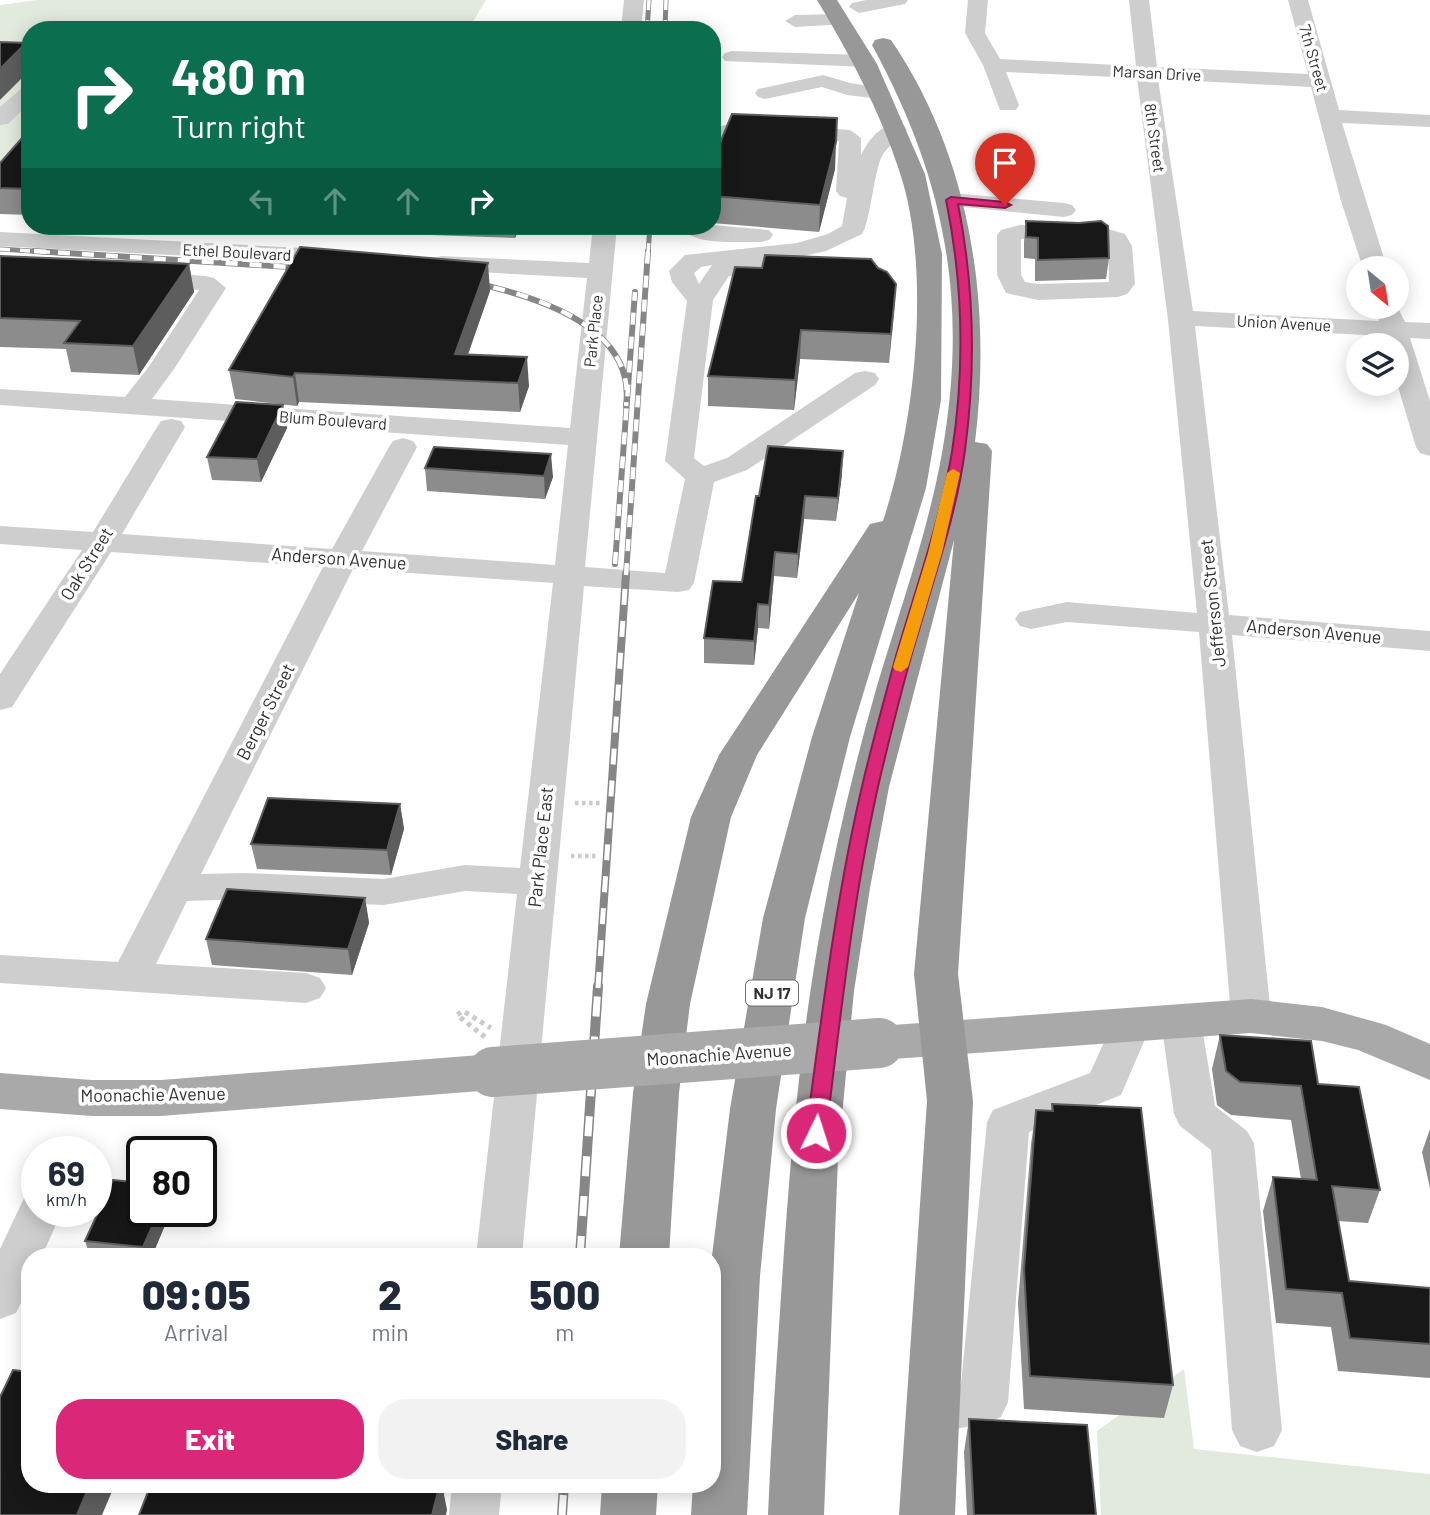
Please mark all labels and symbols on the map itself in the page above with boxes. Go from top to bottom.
street label: 7th Street [1296,22,1333,94]
street label: Marsan Drive [1112,61,1202,84]
street label: 8th Street [1141,102,1170,174]
pin [975,133,1035,205]
street label: Ethel Boulevard [182,239,292,264]
north arrow [1346,256,1409,318]
street label: Park Place [579,294,606,368]
street label: Union Avenue [1236,311,1332,334]
street label: Blum Boulevard [278,406,388,433]
street label: Oak Street [55,523,117,604]
street label: Jefferson Street [1194,538,1230,668]
street label: Anderson Avenue [271,542,407,574]
street label: Anderson Avenue [1246,614,1382,648]
street label: Berger Street [231,659,299,764]
street label: Park Place East [523,786,557,908]
road number: NJ 17 [746,981,798,1006]
street label: Moonachie Avenue [646,1038,792,1070]
street label: Moonachie Avenue [80,1082,226,1106]
position arrow [779,1096,853,1170]
speed limit sign: 80 [126,1136,217,1227]

